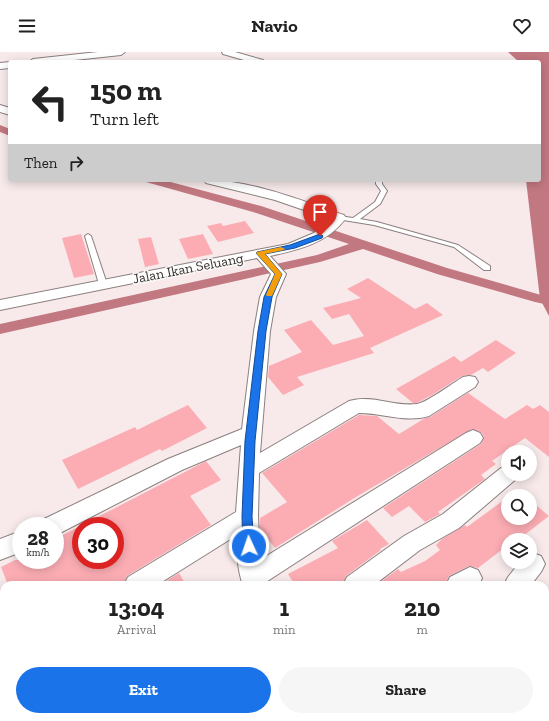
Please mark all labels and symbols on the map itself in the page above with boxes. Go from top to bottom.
pin [303,195,337,236]
street label: Jalan Ikan Seluang [131,249,245,288]
speed limit sign: 30 [72,517,124,569]
position arrow [228,525,270,567]

